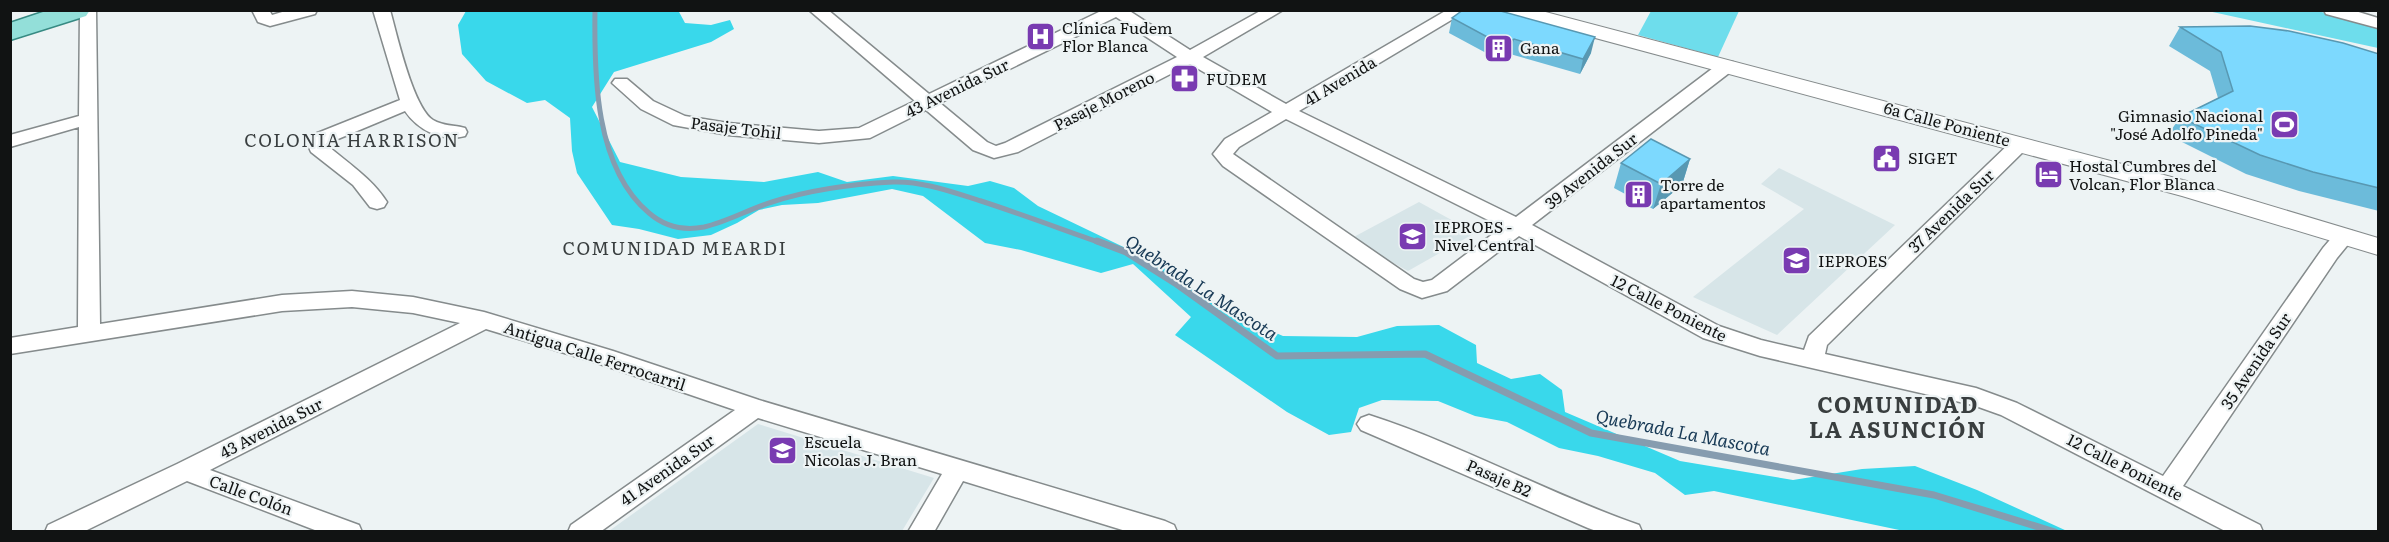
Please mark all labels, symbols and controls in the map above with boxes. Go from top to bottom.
place label: Clínica Fudem Flor Blanca [1062,15,1173,57]
hospital icon: Clínica Fudem Flor Blanca [1025,21,1057,53]
building icon: Gana [1483,32,1515,64]
place label: Gana [1520,35,1560,59]
street label: 41 Avenida [1299,49,1380,111]
street label: 43 Avenida Sur [901,51,1013,123]
pharmacy icon: FUDEM [1169,63,1201,95]
street label: Pasaje Moreno [1049,64,1158,136]
place label: FUDEM [1206,66,1267,90]
street label: 6a Calle Poniente [1881,95,2013,151]
place label: Gimnasio Nacional "José Adolfo Pineda" [2110,103,2263,145]
sports icon: Gimnasio Nacional "José Adolfo Pineda" [2268,109,2300,141]
street label: Pasaje Tohil [689,110,783,144]
district label: COLONIA HARRISON [244,126,460,153]
street label: 39 Avenida Sur [1539,126,1642,214]
public building icon: SIGET [1871,142,1903,174]
place label: SIGET [1908,145,1958,169]
place label: Hostal Cumbres del Volcan, Flor Blanca [2069,153,2217,195]
hotel icon: Hostal Cumbres del Volcan, Flor Blanca [2032,159,2064,191]
street label: 37 Avenida Sur [1902,163,1999,258]
place label: Torre de apartamentos [1660,172,1766,214]
building icon: Torre de apartamentos [1623,178,1655,210]
place label: IEPROES - Nivel Central [1434,214,1535,256]
school or university icon: IEPROES - Nivel Central [1397,220,1429,252]
water label: Quebrada La Mascota [1120,227,1284,347]
district label: COMUNIDAD MEARDI [563,234,787,261]
school or university icon: IEPROES [1781,245,1813,277]
place label: IEPROES [1818,248,1887,272]
street label: 12 Calle Poniente [1607,268,1732,347]
street label: 35 Avenida Sur [2214,307,2297,414]
street label: Antigua Calle Ferrocarril [501,314,689,396]
district label: COMUNIDAD LA ASUNCIÓN [1809,387,1987,445]
street label: 43 Avenida Sur [215,391,327,463]
water label: Quebrada La Mascota [1594,401,1774,462]
street label: 41 Avenida Sur [614,427,719,511]
street label: 12 Calle Poniente [2063,427,2188,506]
place label: Escuela Nicolas J. Bran [804,429,918,471]
school or university icon: Escuela Nicolas J. Bran [767,435,799,467]
street label: Pasaje B2 [1463,452,1536,502]
street label: Calle Colón [206,468,297,520]

